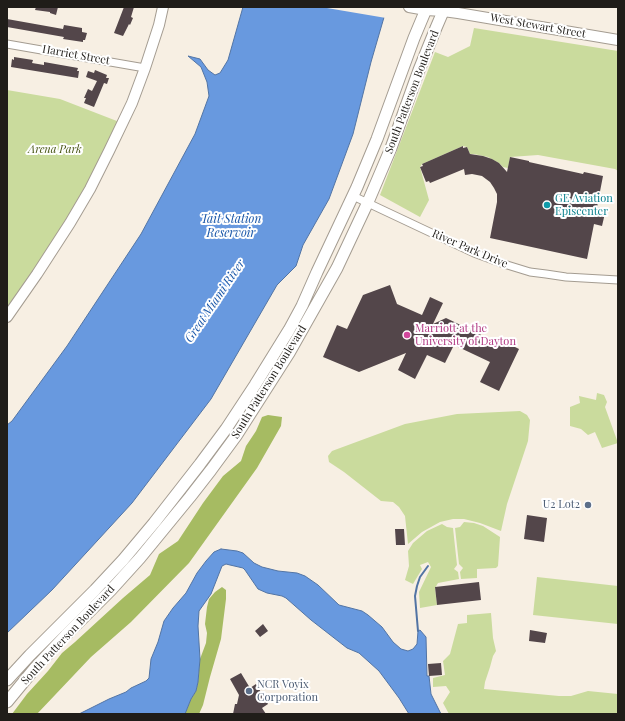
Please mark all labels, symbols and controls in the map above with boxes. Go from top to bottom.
street label: West Stewart Street [489,11,587,41]
street label: South Patterson Boulevard [382,28,442,156]
street label: Harriet Street [41,43,111,67]
park label: Arena Park [28,143,82,157]
place label: GE Aviation Episcenter [555,192,613,218]
marker: GE Aviation Episcenter [542,200,552,210]
water label: Tait Station Reservoir [201,212,261,240]
street label: River Park Drive [430,227,510,271]
water label: Great Miami River [182,257,248,345]
place label: Marriott at the University of Dayton [415,322,516,348]
street label: South Patterson Boulevard [229,323,309,441]
marker: Marriott at the University of Dayton [402,330,412,340]
place label: U2 Lot2 [543,498,580,512]
marker: U2 Lot2 [583,500,593,510]
street label: South Patterson Boulevard [18,583,118,687]
place label: NCR Voyix Corporation [257,678,318,704]
marker: NCR Voyix Corporation [244,686,254,696]

